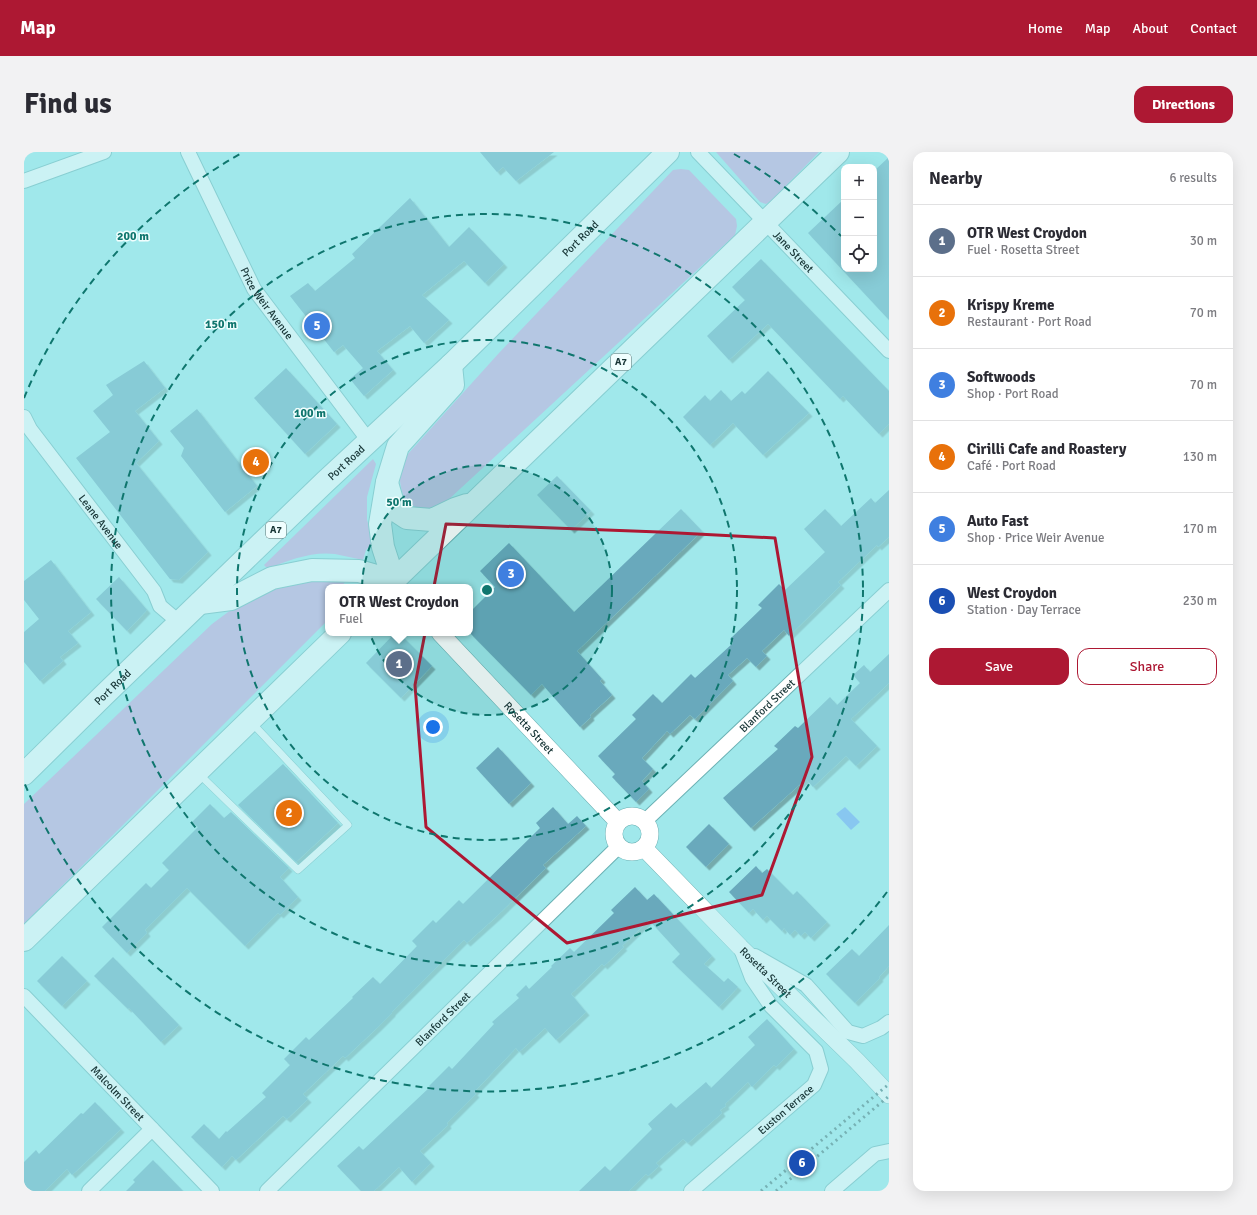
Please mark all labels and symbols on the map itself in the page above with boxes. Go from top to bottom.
street label: Port Road [559,218,601,259]
street label: Jane Street [771,228,817,275]
text: 200 m [117,229,149,244]
street label: Price Weir Avenue [238,265,296,342]
pin: 5 [304,311,330,341]
text: 150 m [205,317,237,332]
road number: A7 [611,354,631,370]
text: 100 m [294,406,326,421]
street label: Port Road [325,442,367,483]
pin: 4 [243,447,269,477]
street label: Leane Avenue [76,492,126,551]
text: 50 m [386,495,412,510]
road number: A7 [266,522,286,538]
pin: 3 [498,559,524,589]
centre of rings [480,583,494,597]
pin: 1 [386,649,412,679]
street label: Port Road [91,666,133,708]
street label: Blanford Street [736,676,798,735]
street label: Rosetta Street [501,699,557,757]
your location [423,717,443,737]
pin: 2 [276,798,302,828]
street label: Rosetta Street [737,944,794,1000]
street label: Blanford Street [413,989,473,1049]
street label: Malcolm Street [88,1063,147,1124]
street label: Euston Terrace [755,1082,816,1137]
pin: 6 [789,1148,815,1178]

